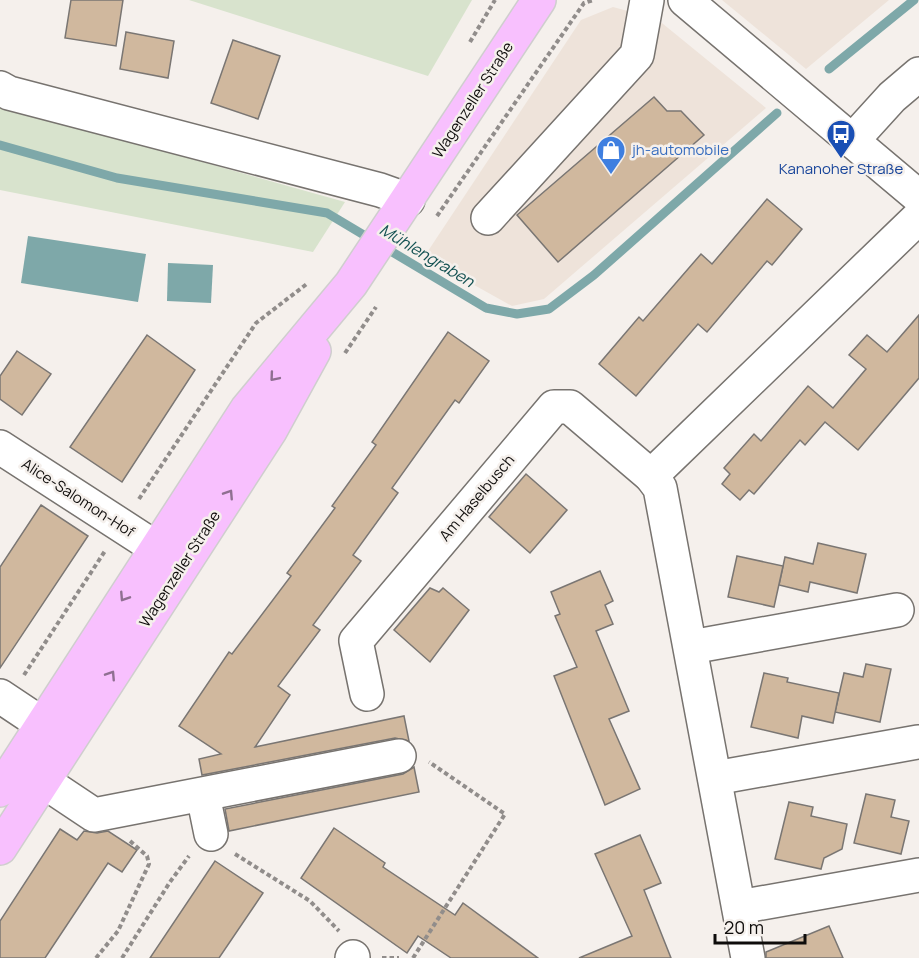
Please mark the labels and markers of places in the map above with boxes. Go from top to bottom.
bus stop icon: Kananoher Straße [825,118,857,160]
shop icon: jh-automobile [595,134,627,176]
place label: jh-automobile [631,139,729,160]
place label: Kananoher Straße [779,158,904,179]

